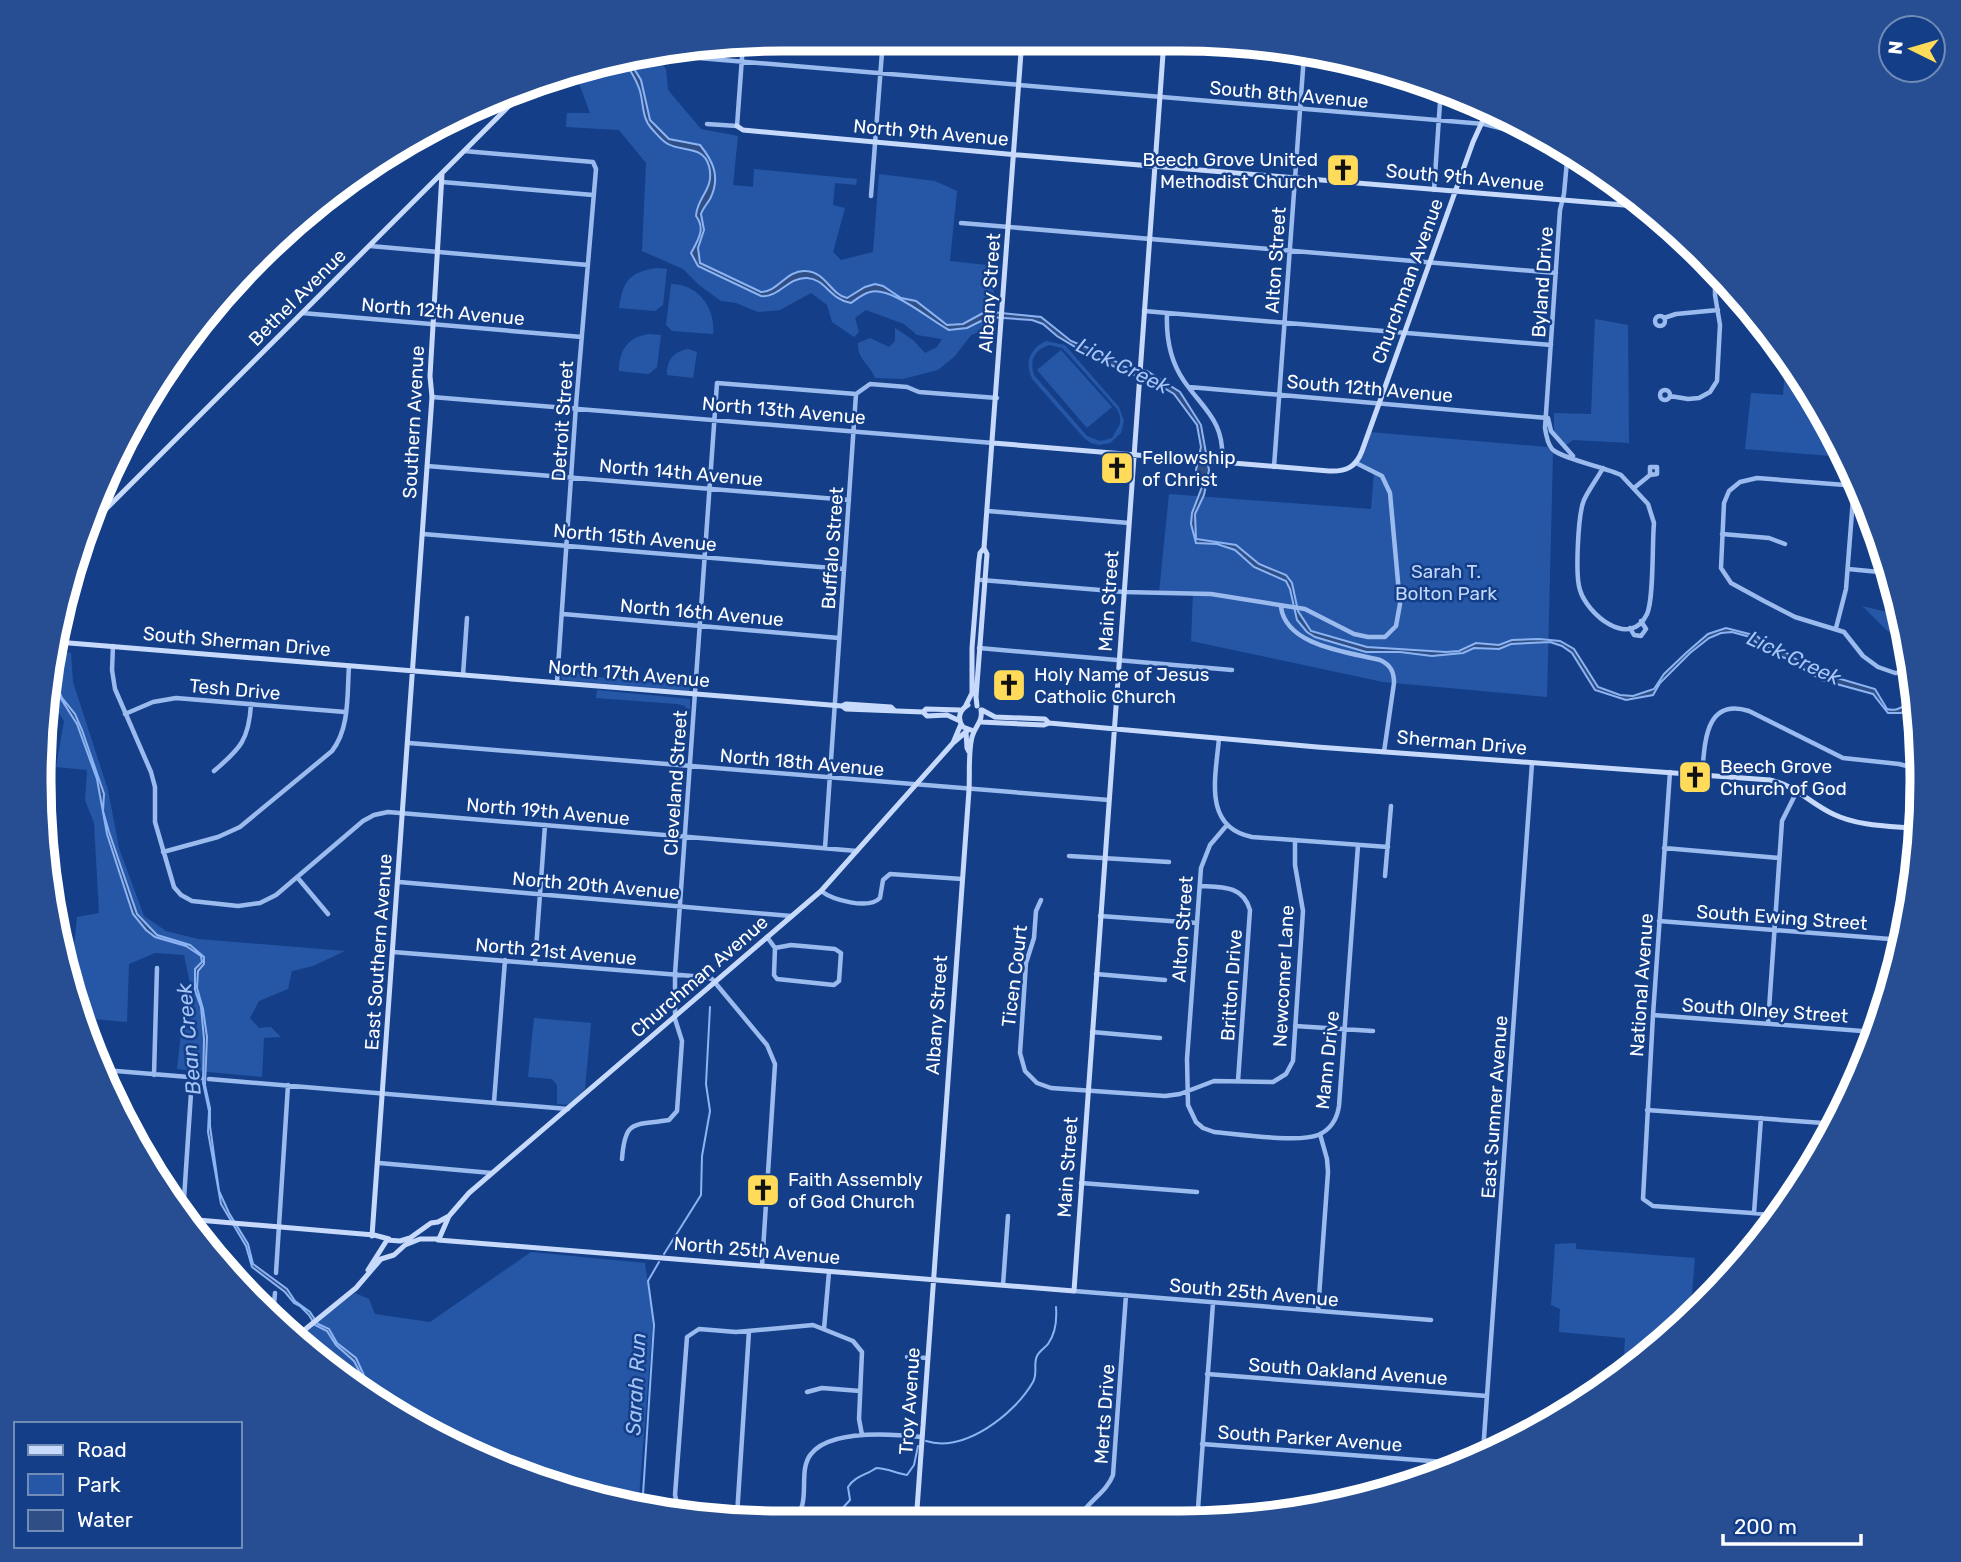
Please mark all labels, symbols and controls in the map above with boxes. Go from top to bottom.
north arrow [1877,14,1947,84]
text: N [1884,40,1908,55]
street label: South 8th Avenue [1208,76,1369,113]
street label: North 9th Avenue [852,114,1010,151]
place label: Beech Grove United Methodist Church [1143,148,1318,193]
church icon: Beech Grove United Methodist Church [1324,151,1362,189]
street label: South 9th Avenue [1385,159,1545,196]
street label: Churchman Avenue [1367,195,1448,367]
street label: Alton Street [1260,205,1291,314]
street label: Byland Drive [1527,226,1558,338]
street label: Albany Street [974,232,1005,354]
street label: Bethel Avenue [244,244,351,351]
street label: North 12th Avenue [360,293,526,330]
water label: Lick Creek [1073,332,1175,399]
street label: Southern Avenue [398,345,429,499]
street label: Detroit Street [547,359,578,482]
street label: South 12th Avenue [1286,370,1454,407]
street label: North 13th Avenue [701,392,867,429]
place label: Fellowship of Christ [1142,446,1236,491]
church icon: Fellowship of Christ [1098,449,1136,487]
street label: North 14th Avenue [598,454,764,491]
street label: Buffalo Street [817,485,848,610]
street label: North 15th Avenue [552,519,718,556]
street label: Main Street [1093,549,1124,652]
park label: Sarah T. Bolton Park [1395,560,1497,605]
street label: North 16th Avenue [619,594,785,631]
street label: South Sherman Drive [142,622,332,661]
water label: Lick Creek [1743,625,1846,691]
street label: North 17th Avenue [547,655,711,692]
place label: Holy Name of Jesus Catholic Church [1034,663,1209,708]
church icon: Holy Name of Jesus Catholic Church [990,666,1028,704]
street label: Tesh Drive [188,674,282,705]
street label: Cleveland Street [659,709,692,857]
street label: Sherman Drive [1396,725,1528,760]
street label: North 18th Avenue [719,744,885,781]
place label: Beech Grove Church of God [1720,755,1847,800]
church icon: Beech Grove Church of God [1676,758,1714,796]
street label: North 19th Avenue [465,793,631,830]
street label: East Southern Avenue [360,853,397,1051]
street label: North 20th Avenue [511,867,681,904]
street label: Alton Street [1167,874,1198,983]
street label: South Ewing Street [1696,900,1869,935]
street label: Newcomer Lane [1268,904,1299,1048]
street label: Churchman Avenue [626,911,773,1042]
street label: National Avenue [1625,912,1658,1058]
street label: Ticen Court [997,923,1032,1028]
street label: Britton Drive [1216,928,1247,1042]
street label: North 21st Avenue [474,933,638,970]
street label: Albany Street [921,954,952,1076]
water label: Bean Creek [171,981,206,1096]
street label: South Olney Street [1681,993,1849,1028]
street label: Mann Drive [1311,1010,1344,1110]
street label: East Sumner Avenue [1477,1015,1512,1199]
street label: Main Street [1052,1115,1083,1218]
place label: Faith Assembly of God Church [788,1168,923,1213]
church icon: Faith Assembly of God Church [744,1171,782,1209]
street label: North 25th Avenue [673,1232,841,1269]
street label: South 25th Avenue [1168,1274,1340,1311]
water label: Sarah Run [620,1332,651,1436]
street label: Troy Avenue [894,1347,925,1456]
street label: South Oakland Avenue [1248,1353,1448,1390]
street label: Merts Drive [1090,1363,1119,1465]
street label: South Parker Avenue [1217,1421,1403,1456]
legend [14,1422,242,1548]
text: Road [77,1437,127,1462]
text: Park [77,1472,121,1497]
scale bar [1723,1502,1861,1546]
text: Water [77,1507,133,1532]
text: 200 m [1734,1514,1797,1539]

